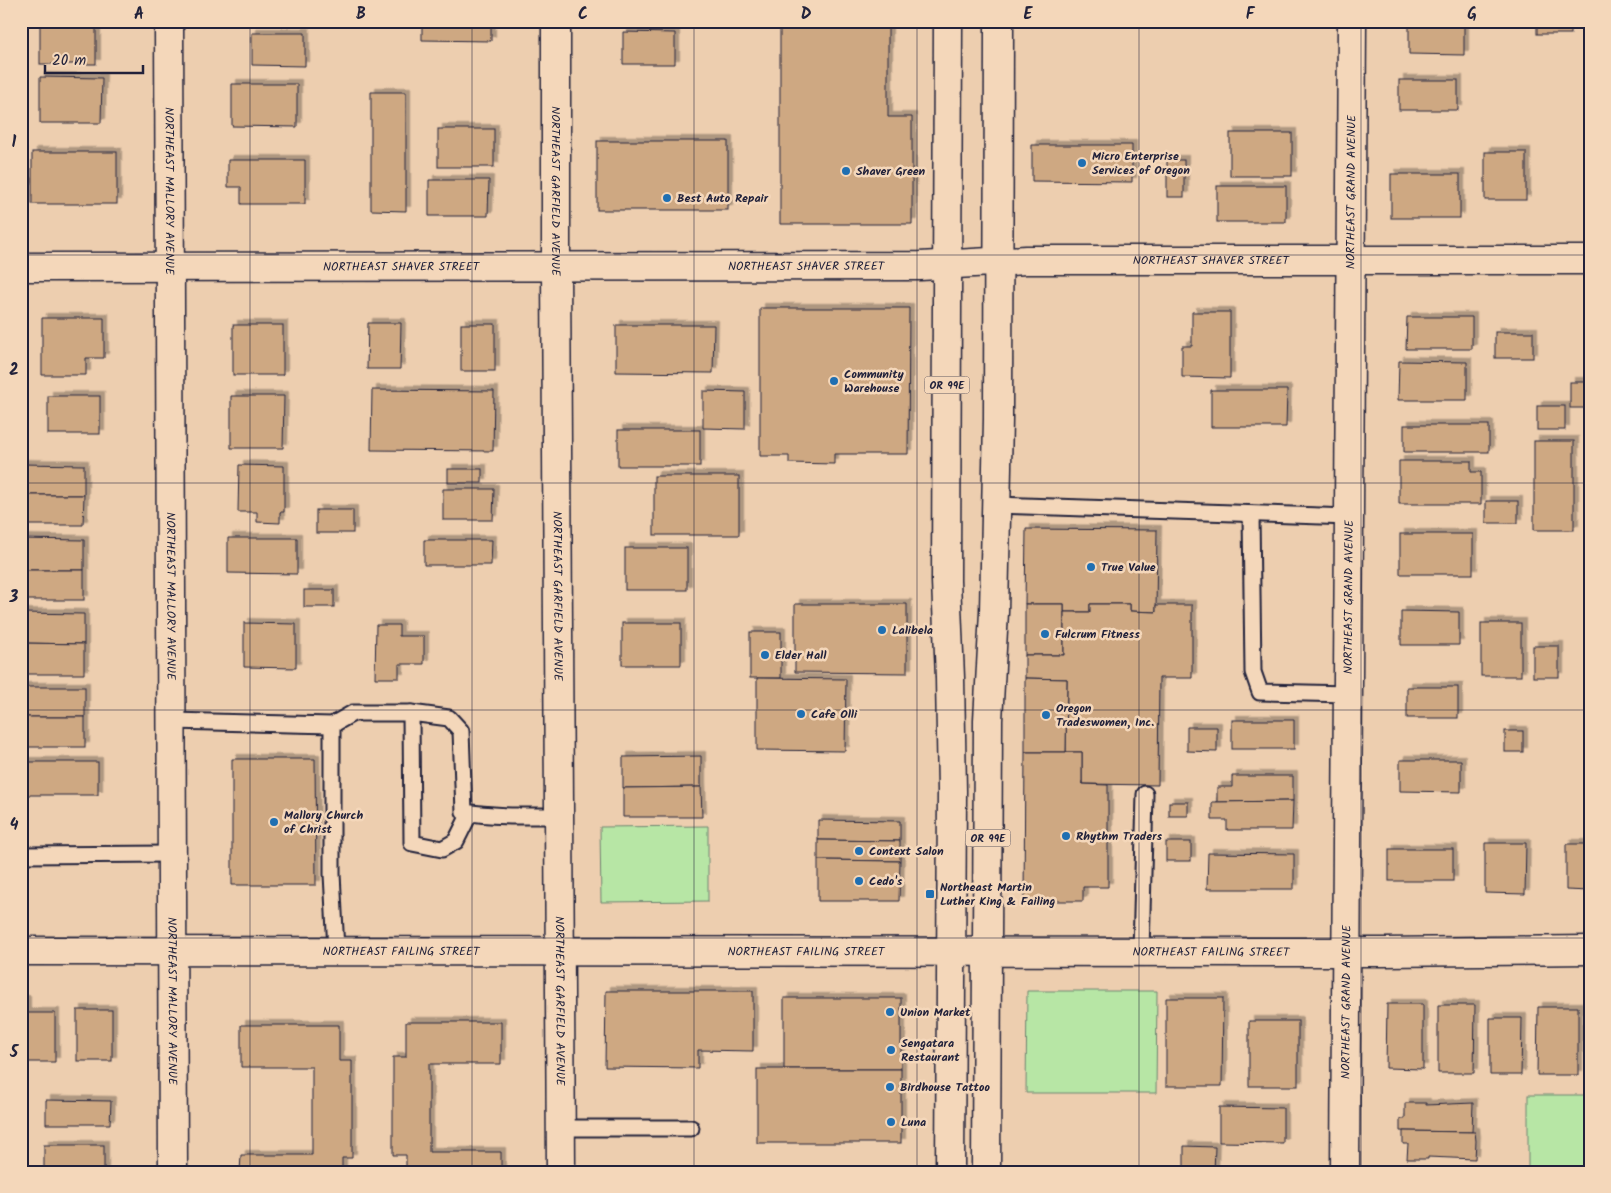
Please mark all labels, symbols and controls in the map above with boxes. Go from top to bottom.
text: A [134,2,144,27]
text: B [356,2,366,27]
text: C [578,2,588,27]
text: D [801,2,812,27]
text: E [1024,2,1034,27]
text: F [1246,2,1256,27]
text: G [1467,2,1477,27]
scale bar [45,42,142,74]
text: 20 m [52,49,86,73]
street label: NORTHEAST GARFIELD AVENUE [546,106,565,277]
street label: NORTHEAST MALLORY AVENUE [159,107,179,276]
street label: NORTHEAST GRAND AVENUE [1341,114,1361,269]
text: 1 [12,130,17,155]
place label: Micro Enterprise Services of Oregon [1092,147,1190,180]
marker: Micro Enterprise Services of Oregon [1076,157,1088,169]
place label: Shaver Green [856,162,926,181]
marker: Shaver Green [840,165,852,177]
place label: Best Auto Repair [677,189,769,208]
marker: Best Auto Repair [661,192,673,204]
street label: NORTHEAST SHAVER STREET [1133,251,1290,270]
street label: NORTHEAST SHAVER STREET [323,257,481,277]
street label: NORTHEAST SHAVER STREET [728,257,886,276]
text: 2 [9,358,19,383]
place label: Community Warehouse [844,365,905,398]
marker: Community Warehouse [828,375,840,387]
road number: OR 99E [924,376,970,394]
street label: NORTHEAST GARFIELD AVENUE [547,511,567,682]
street label: NORTHEAST MALLORY AVENUE [161,512,180,681]
street label: NORTHEAST GRAND AVENUE [1339,519,1359,674]
place label: True Value [1101,558,1156,577]
marker: True Value [1085,561,1097,573]
text: 3 [9,585,19,610]
place label: Lalibela [892,621,933,640]
marker: Lalibela [876,624,888,636]
place label: Fulcrum Fitness [1055,625,1140,644]
marker: Fulcrum Fitness [1039,628,1051,640]
place label: Elder Hall [775,646,827,665]
marker: Elder Hall [759,649,771,661]
place label: Oregon Tradeswomen, Inc. [1056,699,1154,732]
place label: Cafe Olli [811,705,858,724]
marker: Cafe Olli [795,708,807,720]
marker: Oregon Tradeswomen, Inc. [1040,709,1052,721]
place label: Mallory Church of Christ [284,806,363,839]
text: 4 [10,813,19,838]
marker: Mallory Church of Christ [268,816,280,828]
place label: Rhythm Traders [1076,827,1162,846]
road number: OR 99E [966,830,1010,846]
marker: Rhythm Traders [1060,830,1072,842]
place label: Context Salon [869,842,944,861]
marker: Context Salon [853,845,865,857]
place label: Cedo's [869,872,903,891]
marker: Cedo's [853,875,865,887]
place label: Northeast Martin Luther King & Failing [940,878,1056,911]
marker: Northeast Martin Luther King & Failing [924,888,936,900]
street label: NORTHEAST GARFIELD AVENUE [550,916,570,1087]
street label: NORTHEAST MALLORY AVENUE [162,917,182,1086]
street label: NORTHEAST GRAND AVENUE [1337,924,1357,1079]
street label: NORTHEAST FAILING STREET [322,942,481,961]
street label: NORTHEAST FAILING STREET [727,943,886,962]
street label: NORTHEAST FAILING STREET [1132,943,1291,962]
place label: Union Market [900,1003,971,1022]
marker: Union Market [884,1006,896,1018]
place label: Sengatara Restaurant [901,1034,960,1067]
text: 5 [9,1040,20,1065]
marker: Sengatara Restaurant [885,1044,897,1056]
place label: Birdhouse Tattoo [900,1078,991,1097]
marker: Birdhouse Tattoo [884,1081,896,1093]
place label: Luna [901,1113,926,1132]
marker: Luna [885,1116,897,1128]

